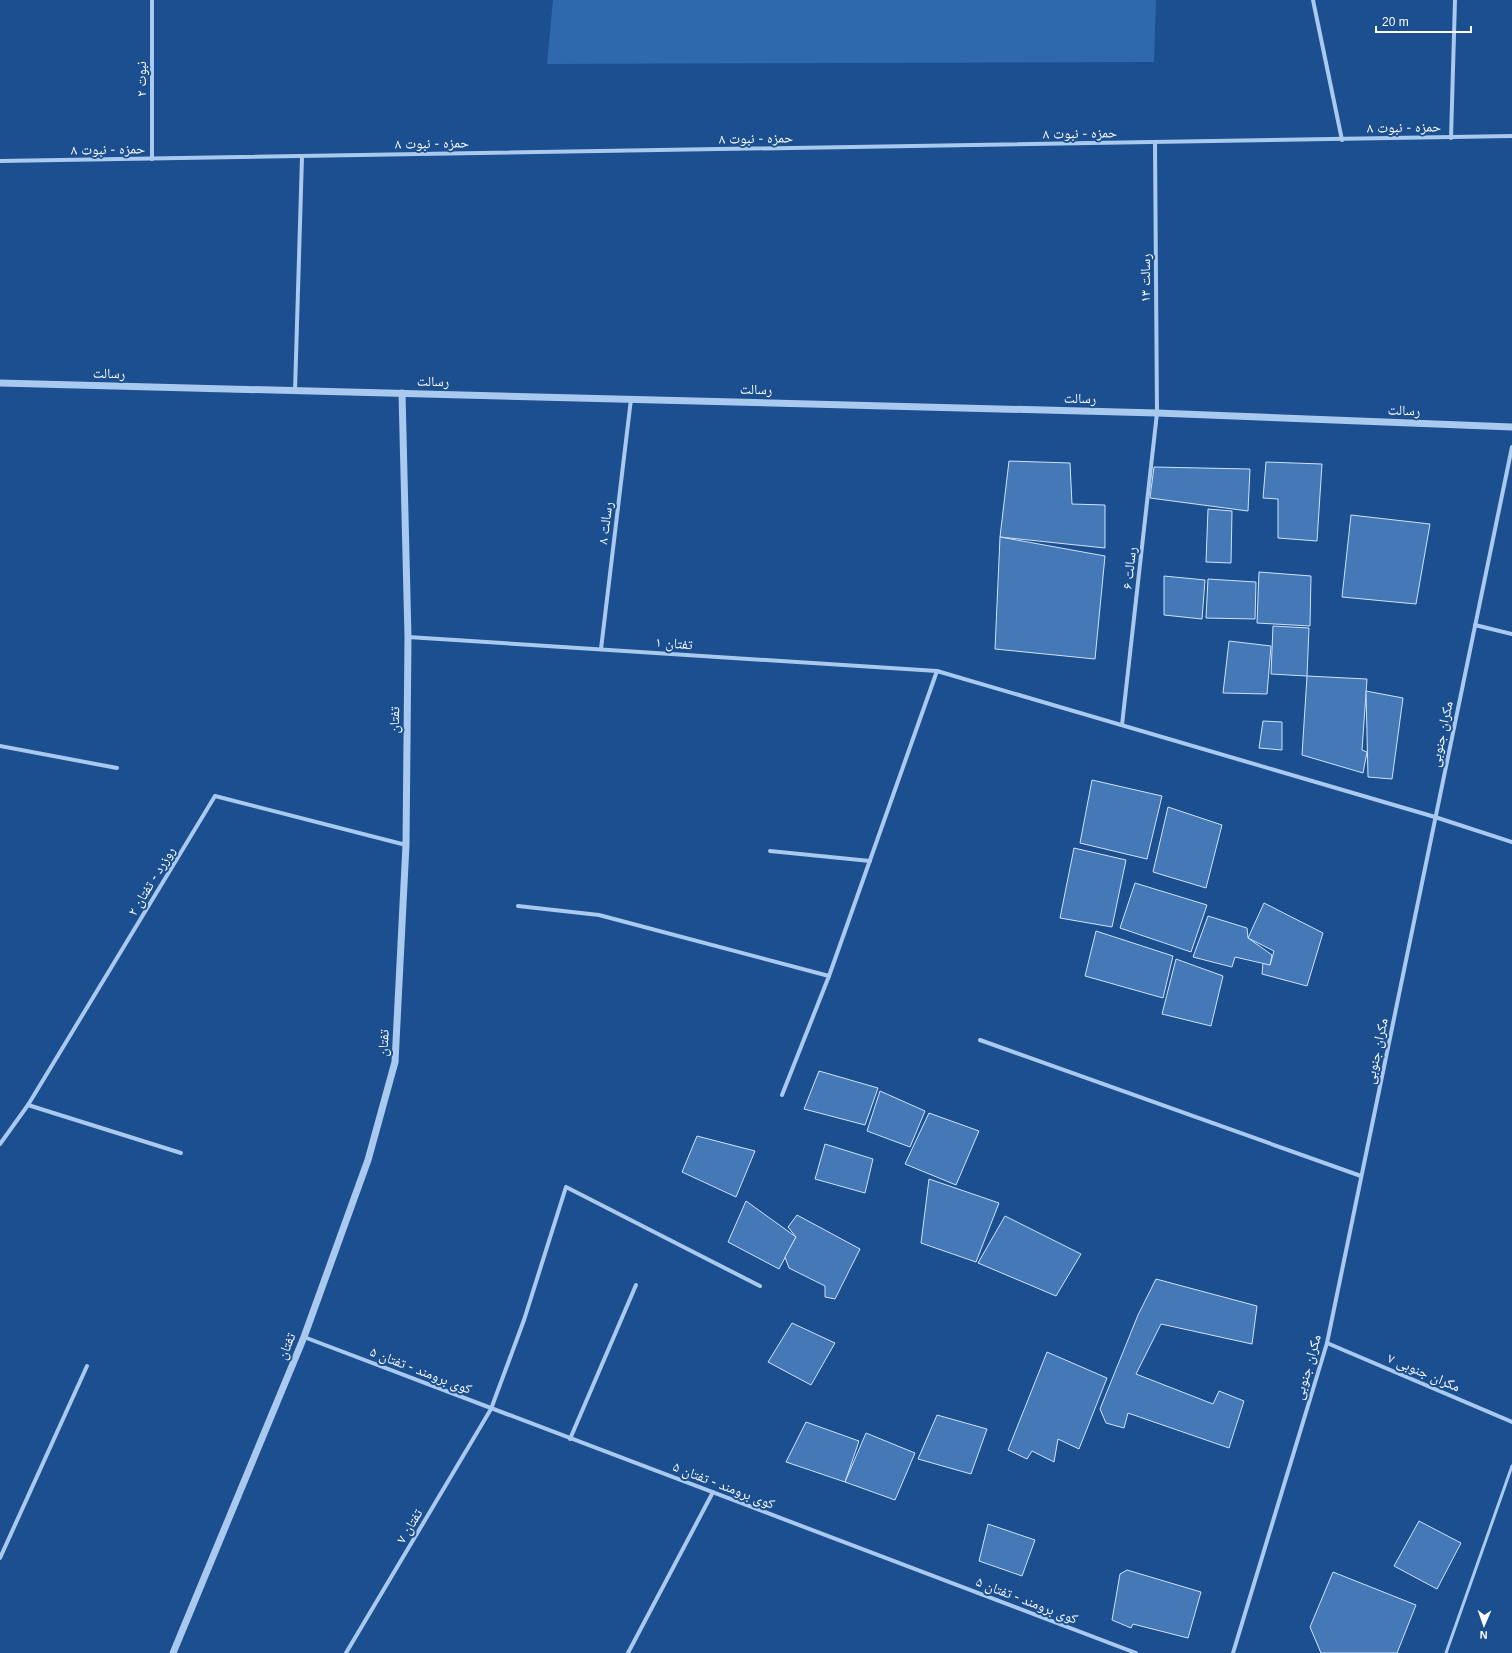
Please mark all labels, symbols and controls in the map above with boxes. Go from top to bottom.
scale bar [1376,8,1471,34]
text: 20 m [1382,15,1409,29]
street label: نبوت ۲ [133,61,150,97]
street label: حمزه - نبوت ۸ [1367,118,1441,137]
street label: حمزه - نبوت ۸ [1043,124,1117,143]
street label: حمزه - نبوت ۸ [719,129,793,148]
street label: حمزه - نبوت ۸ [395,134,469,153]
street label: حمزه - نبوت ۸ [71,140,145,159]
street label: رسالت ۱۳ [1137,253,1154,303]
street label: رسالت [93,365,125,382]
street label: رسالت [417,373,449,390]
street label: رسالت [740,381,772,398]
street label: رسالت [1064,390,1096,407]
street label: رسالت [1387,401,1421,420]
street label: رسالت ۸ [594,501,617,545]
street label: رسالت ۶ [1119,546,1140,590]
street label: تفتان ۱ [655,634,693,653]
street label: مکران جنوبی [1426,700,1457,769]
street label: تفتان [386,706,403,734]
street label: روزرد - تفتان ۲ [124,843,179,919]
street label: مکران جنوبی [1361,1017,1392,1086]
street label: تفتان [374,1029,393,1057]
street label: تفتان [274,1330,299,1362]
street label: مکران جنوبی [1290,1333,1325,1402]
street label: کوی برومند - تفتان ۵ [367,1343,474,1398]
street label: مکران جنوبی ۷ [1385,1350,1463,1395]
street label: کوی برومند - تفتان ۵ [670,1458,777,1513]
street label: تفتان ۷ [393,1506,426,1547]
street label: کوی برومند - تفتان ۵ [973,1573,1080,1628]
north arrow [1464,1605,1504,1645]
text: N [1479,1629,1488,1641]

